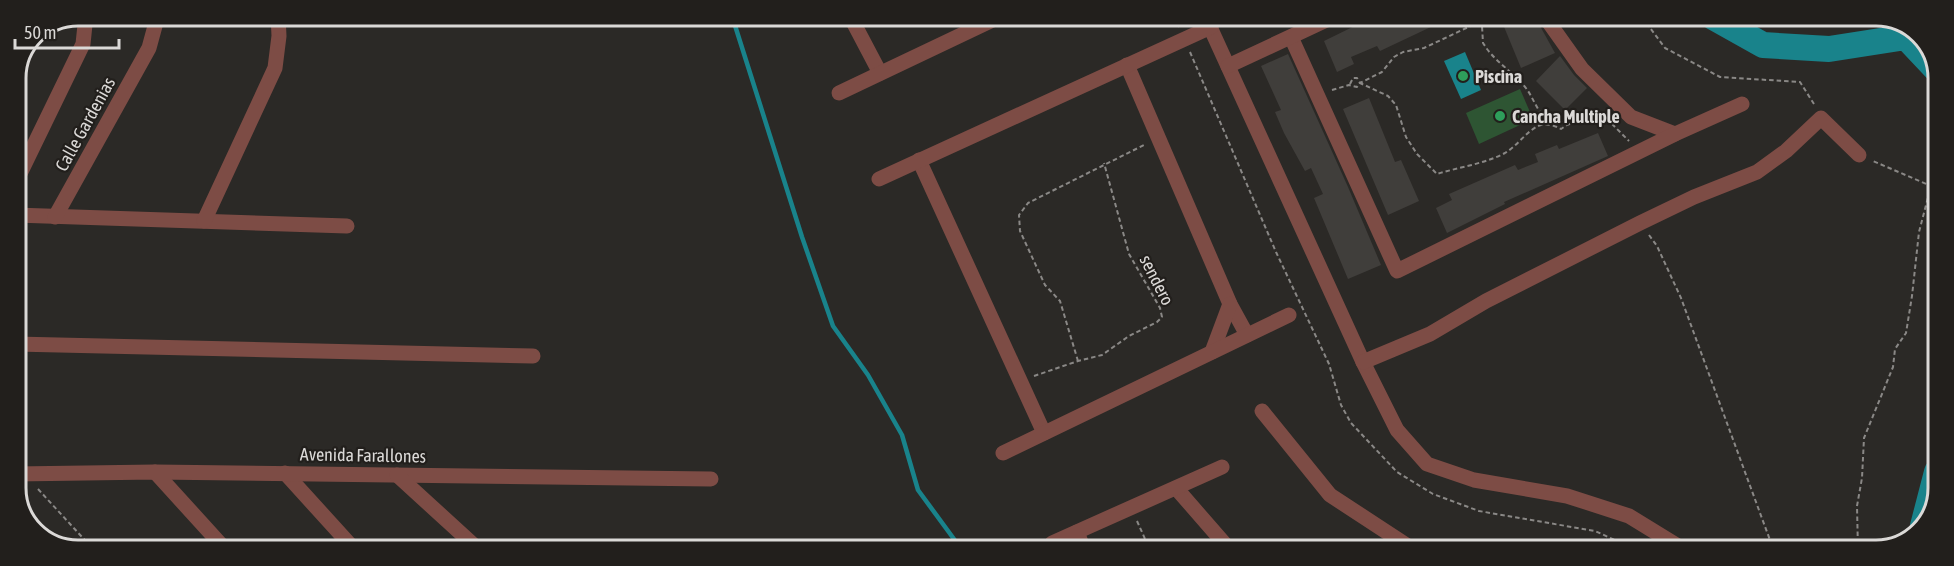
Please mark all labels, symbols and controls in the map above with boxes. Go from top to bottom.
scale bar [15,12,118,50]
text: 50 m [24,22,56,43]
place label: Piscina [1475,66,1522,87]
marker: Piscina [1456,69,1470,83]
street label: Calle Gardenias [51,73,119,175]
place label: Cancha Multiple [1512,106,1620,127]
marker: Cancha Multiple [1493,109,1507,123]
street label: sendero [1135,251,1179,309]
street label: Avenida Farallones [300,443,426,467]

